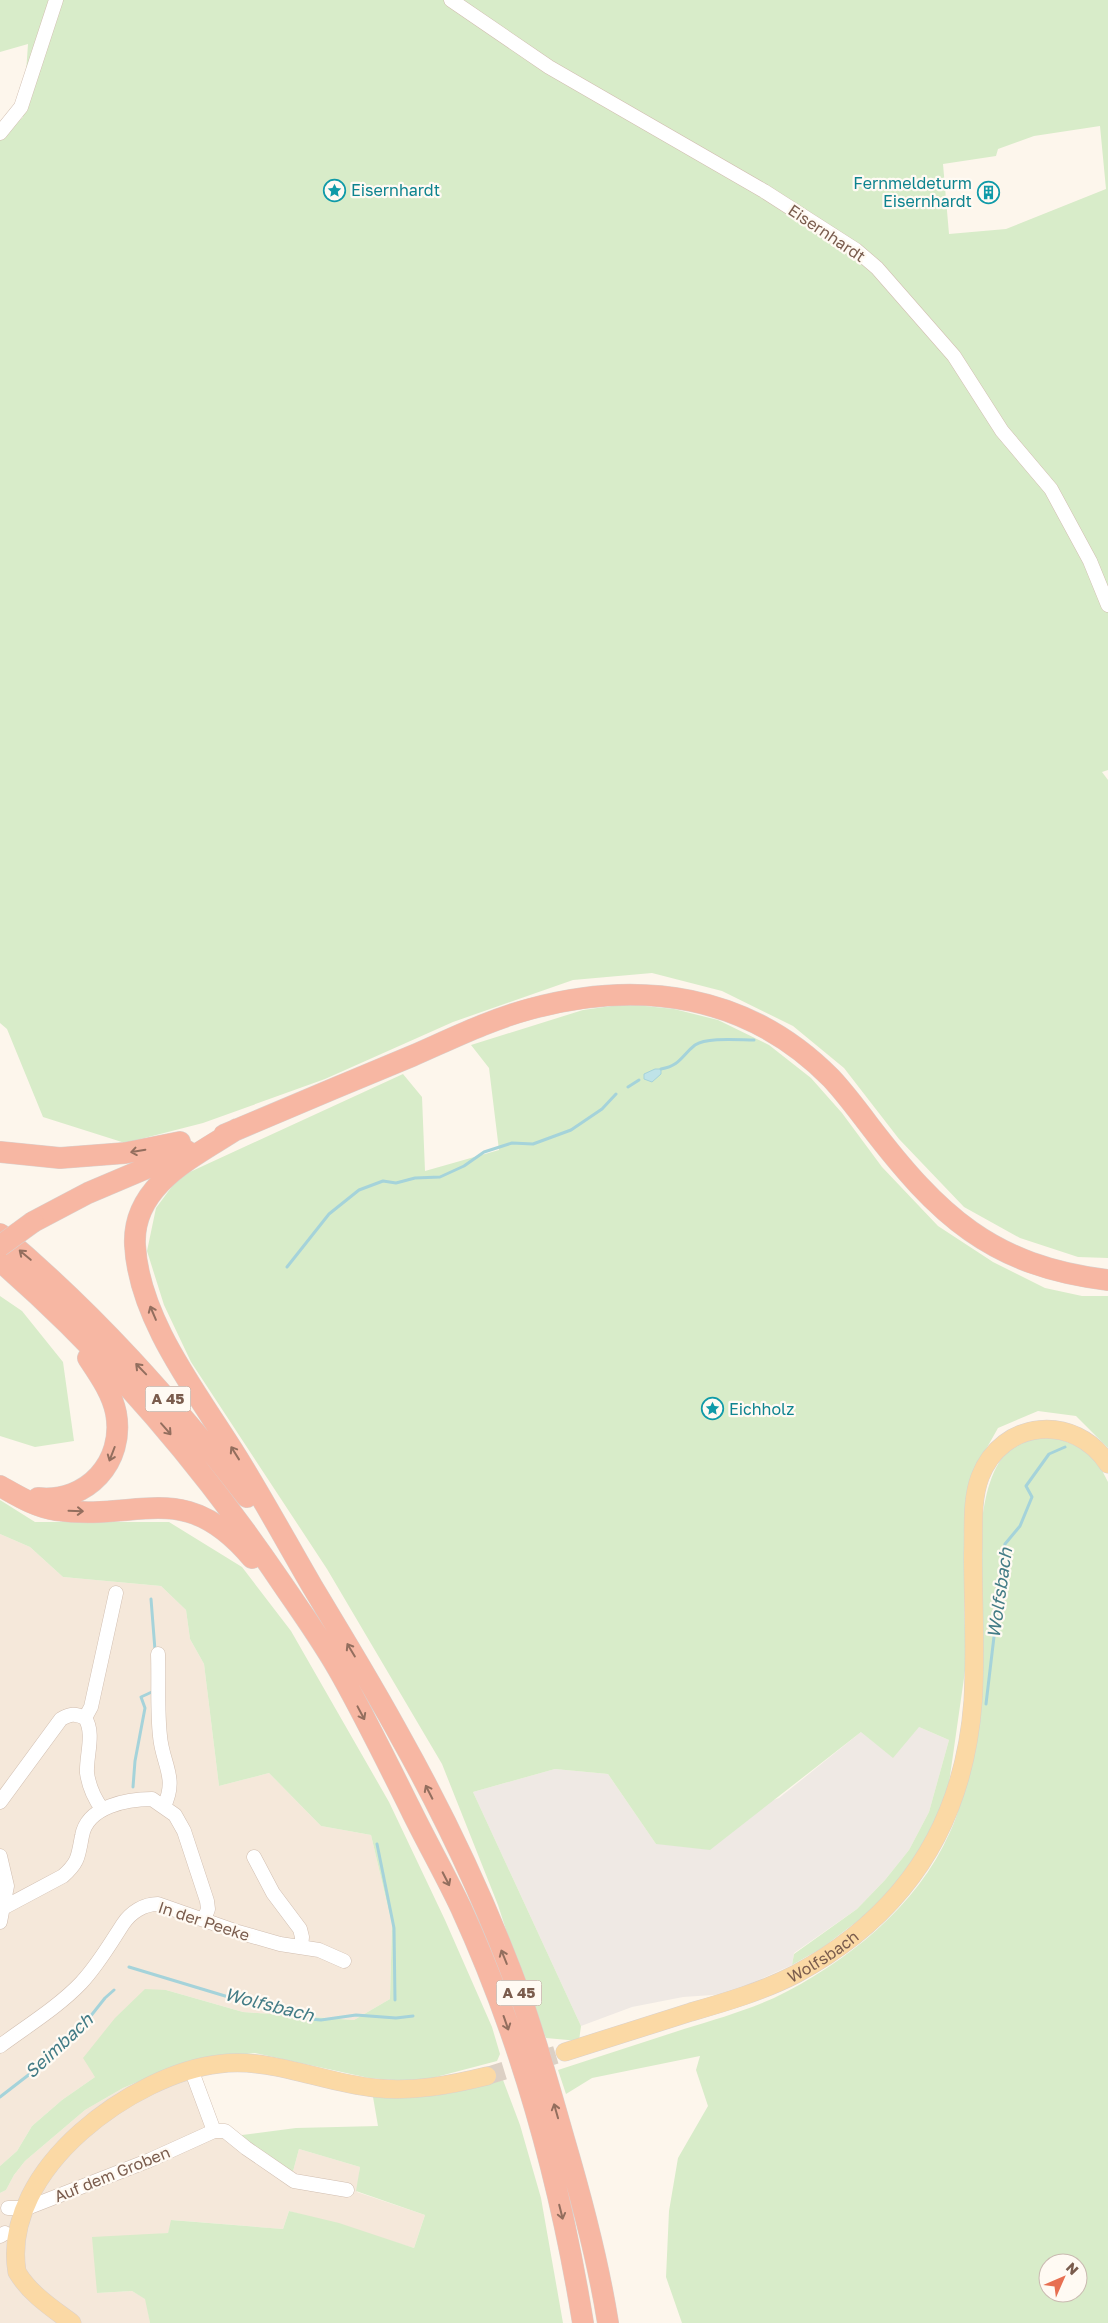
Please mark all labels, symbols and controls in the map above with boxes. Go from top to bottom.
place label: Fernmeldeturm Eisernhardt [853,173,972,211]
place icon: Eisernhardt [323,178,347,202]
place label: Eisernhardt [351,180,440,200]
building icon: Fernmeldeturm Eisernhardt [976,180,1000,204]
street label: Eisernhardt [784,200,870,266]
one-way arrow [130,1147,146,1157]
one-way arrow [19,1250,32,1261]
one-way arrow [148,1306,158,1321]
one-way arrow [135,1363,147,1375]
road number: A 45 [146,1386,190,1412]
place icon: Eichholz [701,1397,725,1421]
place label: Eichholz [729,1399,795,1419]
one-way arrow [160,1422,171,1435]
one-way arrow [107,1446,116,1461]
one-way arrow [229,1447,239,1461]
one-way arrow [68,1507,84,1516]
water label: Wolfsbach [982,1545,1016,1639]
one-way arrow [345,1643,355,1657]
one-way arrow [356,1705,366,1720]
one-way arrow [424,1785,433,1800]
one-way arrow [441,1872,451,1887]
street label: In der Peeke [156,1897,252,1945]
street label: Wolfsbach [784,1926,863,1987]
one-way arrow [499,1950,509,1965]
road number: A 45 [496,1980,542,2006]
water label: Wolfsbach [222,1982,317,2026]
water label: Seimbach [20,2008,98,2082]
one-way arrow [502,2015,511,2030]
one-way arrow [551,2103,561,2119]
street label: Auf dem Groben [51,2142,173,2206]
one-way arrow [557,2204,566,2220]
north arrow [1038,2253,1088,2303]
text: N [1063,2259,1082,2278]

